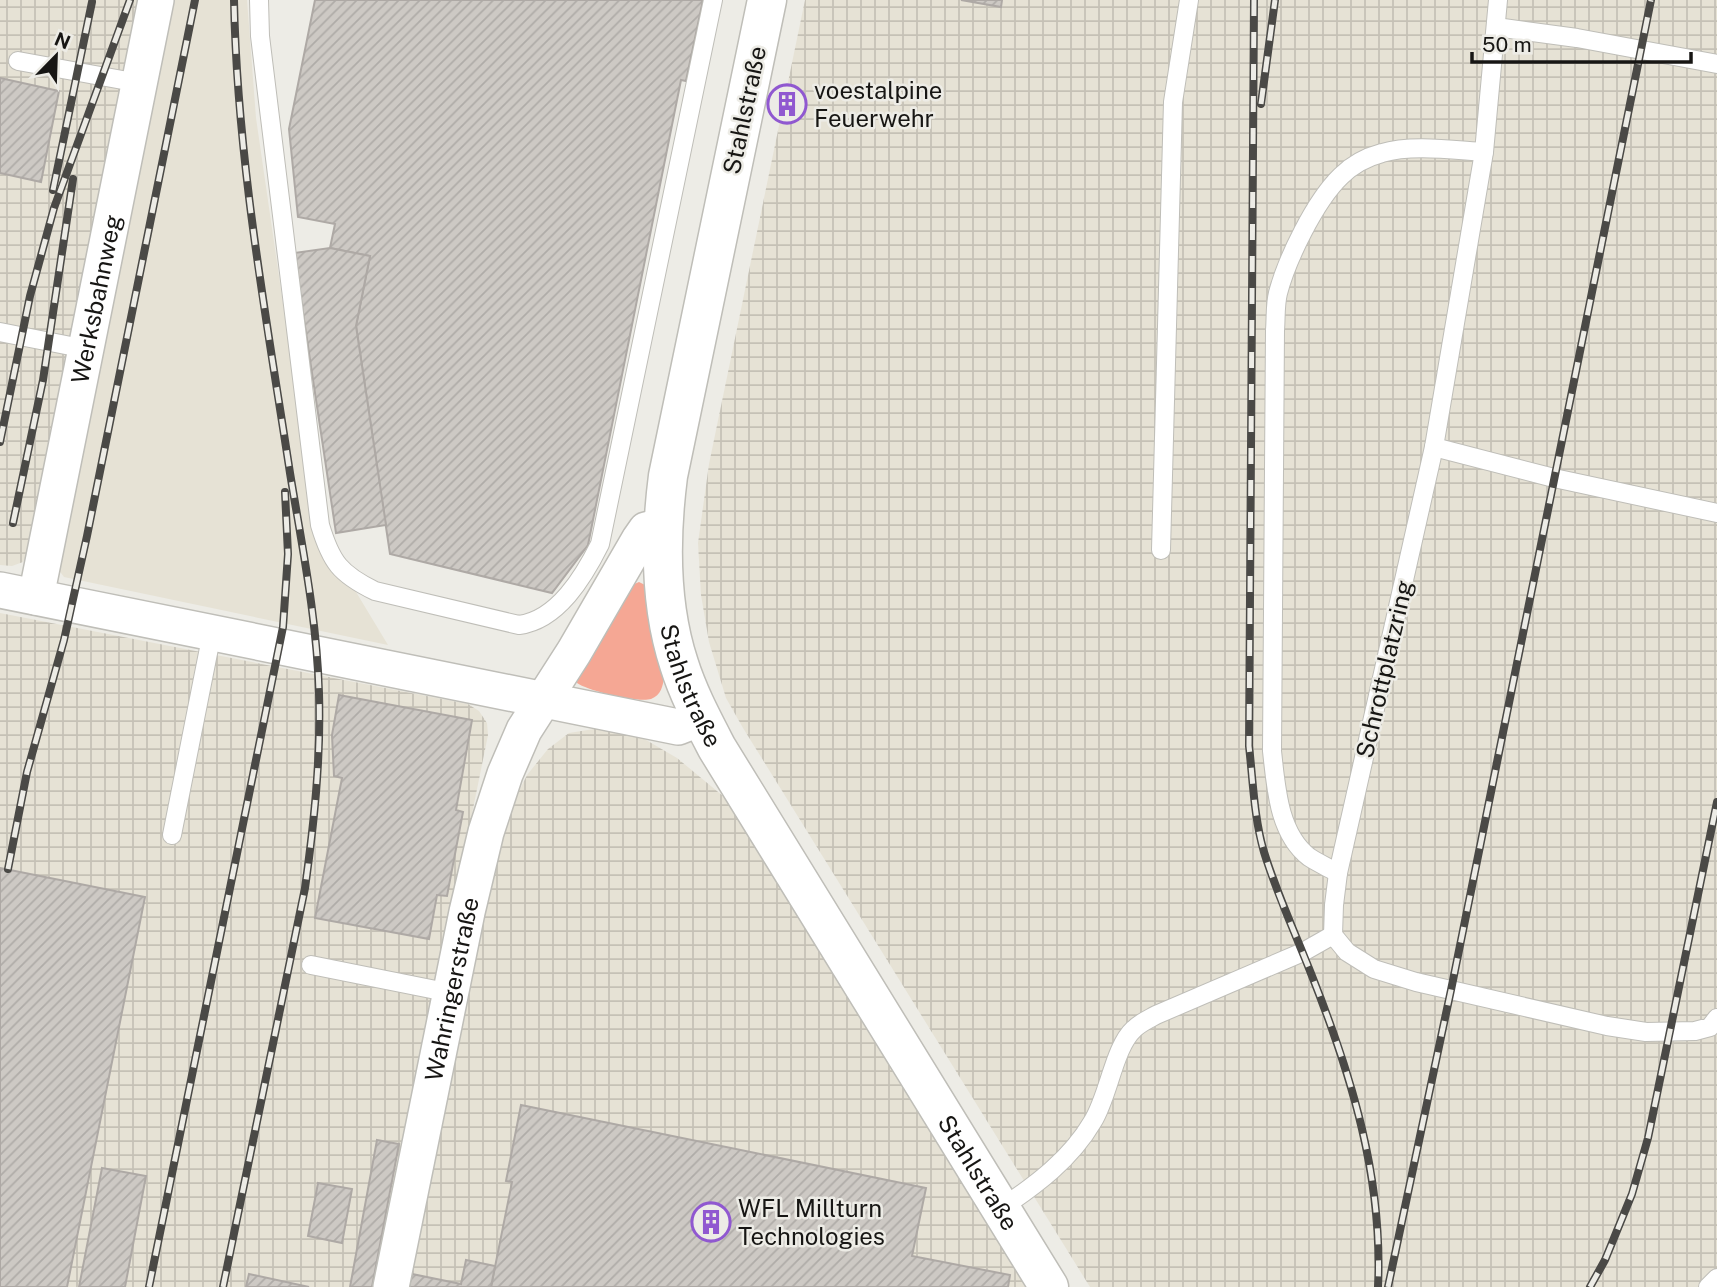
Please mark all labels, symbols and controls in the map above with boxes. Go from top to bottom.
north arrow [21,21,91,91]
scale bar [1472,21,1691,65]
text: N [52,27,74,53]
text: 50 m [1482,32,1532,57]
street label: Stahlstraße [717,43,771,177]
place label: voestalpine Feuerwehr [814,76,942,132]
building icon: voestalpine Feuerwehr [766,83,808,125]
street label: Werksbahnweg [65,212,127,386]
street label: Schrottplatzring [1350,577,1418,761]
street label: Stahlstraße [655,621,728,752]
street label: Wahringerstraße [419,894,484,1083]
street label: Stahlstraße [932,1110,1025,1235]
place label: WFL Millturn Technologies [738,1194,885,1250]
building icon: WFL Millturn Technologies [690,1201,732,1243]

